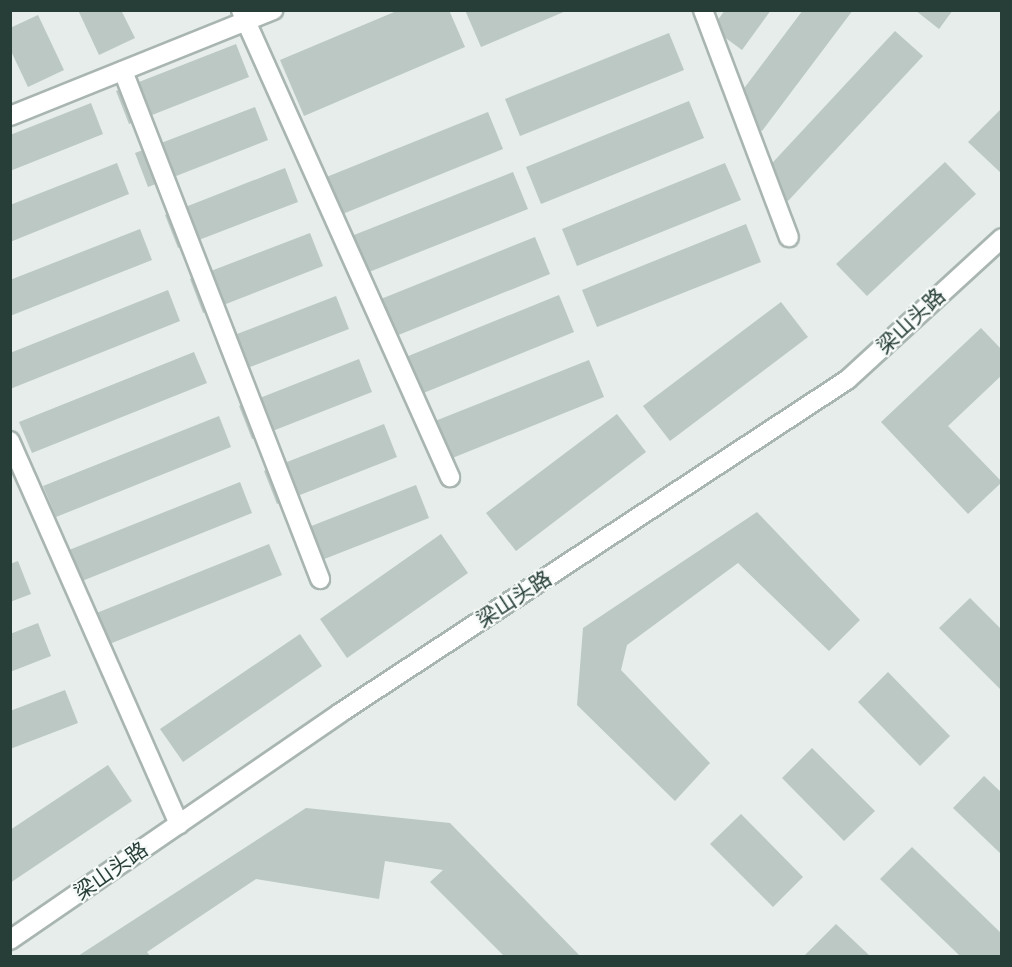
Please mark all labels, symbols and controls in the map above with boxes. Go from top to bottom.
street label: 梁山头路 [872,283,950,359]
street label: 梁山头路 [472,566,556,632]
street label: 梁山头路 [69,837,153,905]

